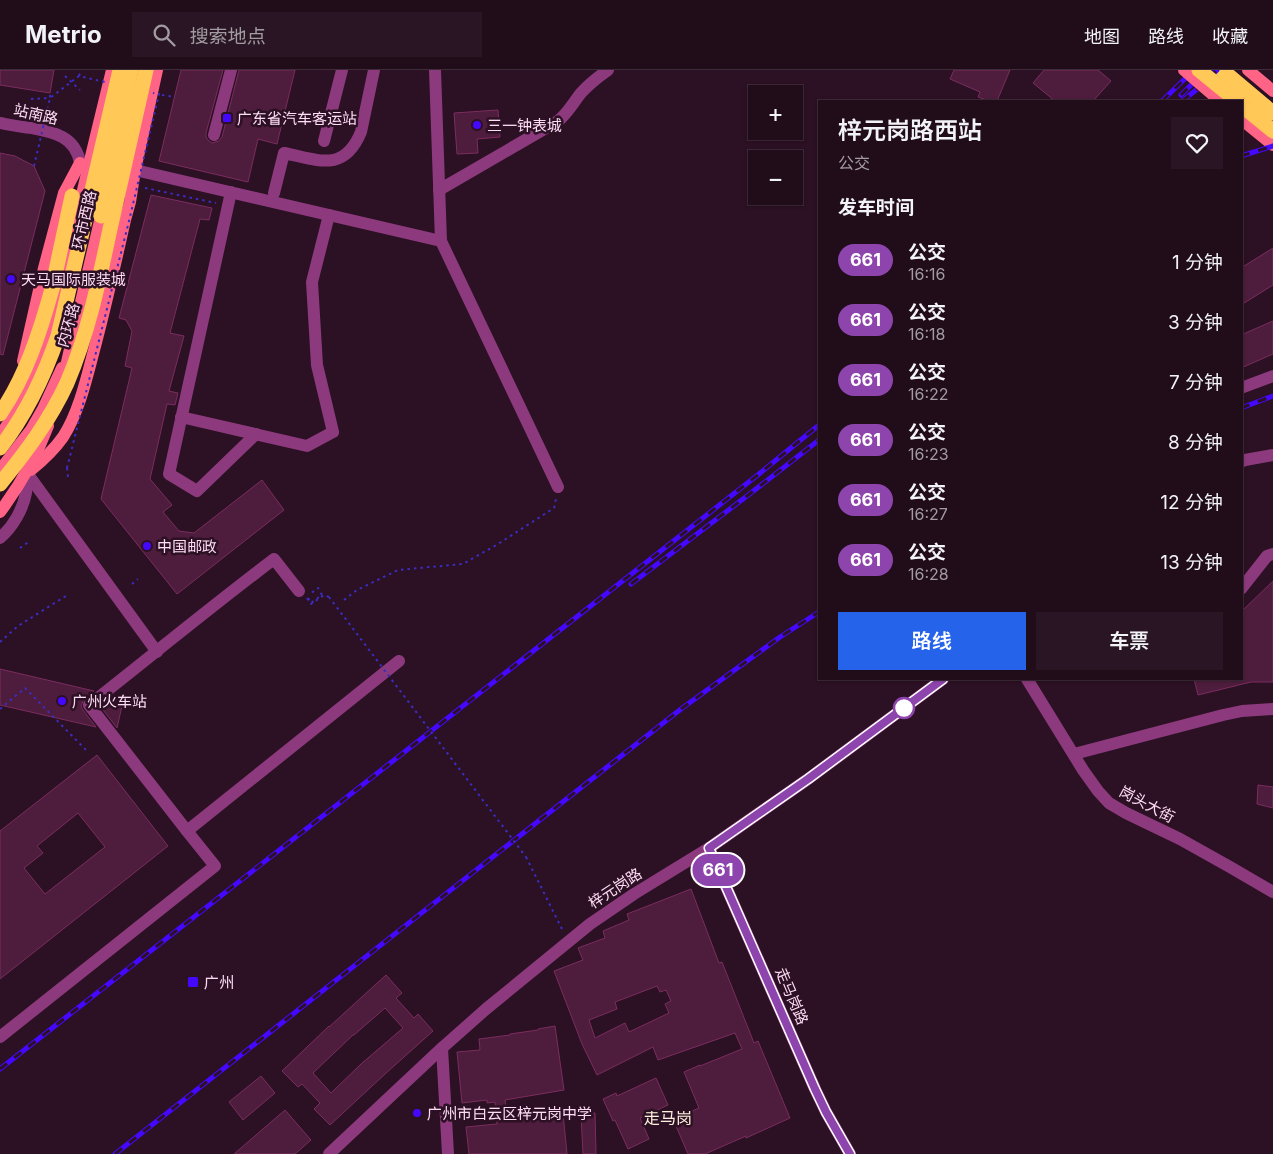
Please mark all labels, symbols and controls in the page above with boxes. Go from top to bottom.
search box [132,12,482,57]
text: Metrio [25,20,102,49]
icon: search [150,21,178,49]
text: 搜索地点 [190,25,266,48]
text: 地图 [1084,26,1120,47]
text: 路线 [1148,26,1184,47]
text: 收藏 [1212,26,1248,47]
map controls [748,85,803,205]
button: + [748,85,803,140]
street label: 站南路 [12,100,60,128]
place label: 广东省汽车客运站 [237,109,357,128]
marker: 广东省汽车客运站 [221,112,233,124]
place label: 三一钟表城 [487,116,562,135]
text: 梓元岗路西站 [838,116,982,145]
button: heart [1171,117,1223,169]
marker: 三一钟表城 [471,119,483,131]
button: − [748,150,803,205]
text: 公交 [838,153,870,173]
street label: 环市西路 [68,189,100,251]
text: 发车时间 [838,196,914,219]
text: 公交 [908,241,946,264]
text: 661 [850,249,881,270]
text: 1 分钟 [1172,251,1223,274]
text: 16:16 [908,264,945,284]
place label: 天马国际服装城 [21,270,126,289]
marker: 天马国际服装城 [5,273,17,285]
street label: 内环路 [53,301,83,349]
text: 公交 [908,301,946,324]
text: 661 [850,309,881,330]
text: 3 分钟 [1168,311,1223,334]
text: 16:18 [908,324,945,344]
text: 公交 [908,361,946,384]
text: 661 [850,369,881,390]
text: 7 分钟 [1169,371,1223,394]
text: 16:22 [908,384,949,404]
text: 公交 [908,421,946,444]
text: 661 [850,429,881,450]
text: 8 分钟 [1168,431,1223,454]
text: 16:23 [908,444,949,464]
text: 公交 [908,481,946,504]
text: 661 [850,489,881,510]
text: 12 分钟 [1160,491,1223,514]
text: 16:27 [908,504,948,524]
place label: 中国邮政 [157,537,217,556]
marker: 中国邮政 [141,540,153,552]
text: 公交 [908,541,946,564]
text: 661 [850,549,881,570]
text: 13 分钟 [1160,551,1223,574]
text: 16:28 [908,564,949,584]
button: 路线 [838,612,1026,670]
button: 车票 [1036,612,1223,670]
place label: 广州火车站 [72,692,147,711]
marker: 广州火车站 [56,695,68,707]
unlabelled marker [893,697,915,719]
street label: 岗头大街 [1116,782,1178,826]
line badge: 661 [689,854,747,886]
text: 661 [702,859,734,880]
street label: 梓元岗路 [585,864,645,912]
street label: 走马岗路 [772,965,812,1027]
place label: 广州 [204,973,234,992]
marker: 广州 [186,975,200,989]
place label: 广州市白云区梓元岗中学 [427,1104,592,1123]
marker: 广州市白云区梓元岗中学 [411,1107,423,1119]
district label: 走马岗 [644,1108,692,1128]

